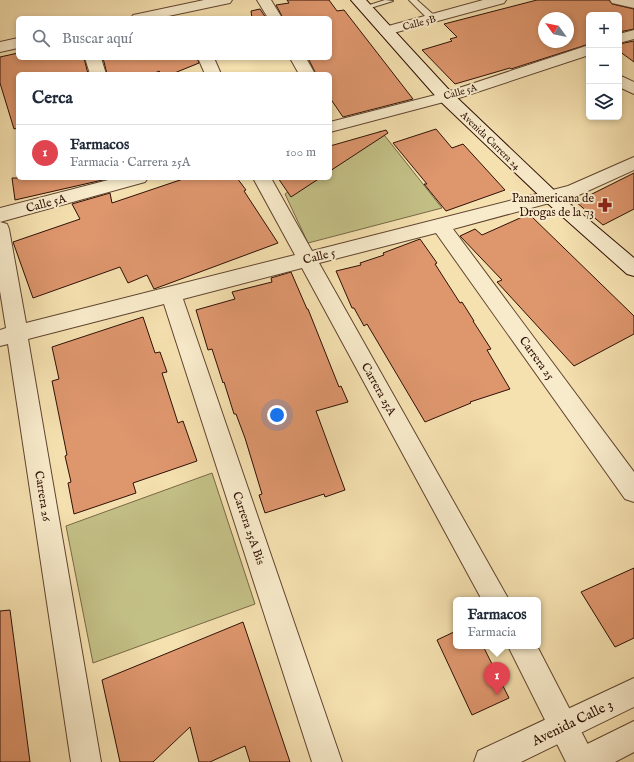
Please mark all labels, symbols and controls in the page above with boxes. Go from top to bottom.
north arrow [538,12,574,48]
map controls [586,12,622,120]
button: + [586,12,622,48]
street label: Calle 5B [401,13,438,34]
search box [16,16,332,60]
icon: search [30,27,52,49]
text: Buscar aquí [62,29,132,48]
button: − [586,48,622,84]
street label: Calle 5A [442,81,479,103]
button: layers [586,84,622,120]
text: Cerca [32,88,73,109]
street label: Avenida Carrera 24 [456,108,523,173]
text: Farmacos [70,135,129,154]
text: 1 [43,144,47,161]
text: 100 m [286,144,316,161]
text: Farmacia · Carrera 25A [70,154,191,171]
street label: Calle 5A [24,191,69,216]
place label: Panamericana de Drogas de la 73 [512,191,594,220]
pharmacy icon: Panamericana de Drogas de la 73 [597,197,613,213]
street label: Calle 5 [301,245,337,268]
street label: Carrera 25 [516,334,558,384]
street label: Carrera 25A [358,360,400,419]
your location [267,405,287,425]
street label: Carrera 26 [31,470,54,523]
street label: Carrera 25A Bis [229,490,268,567]
popup [453,597,541,649]
text: Farmacos [467,605,527,624]
text: Farmacia [467,624,516,641]
pin: 1 [484,662,510,695]
street label: Avenida Calle 3 [528,696,616,751]

